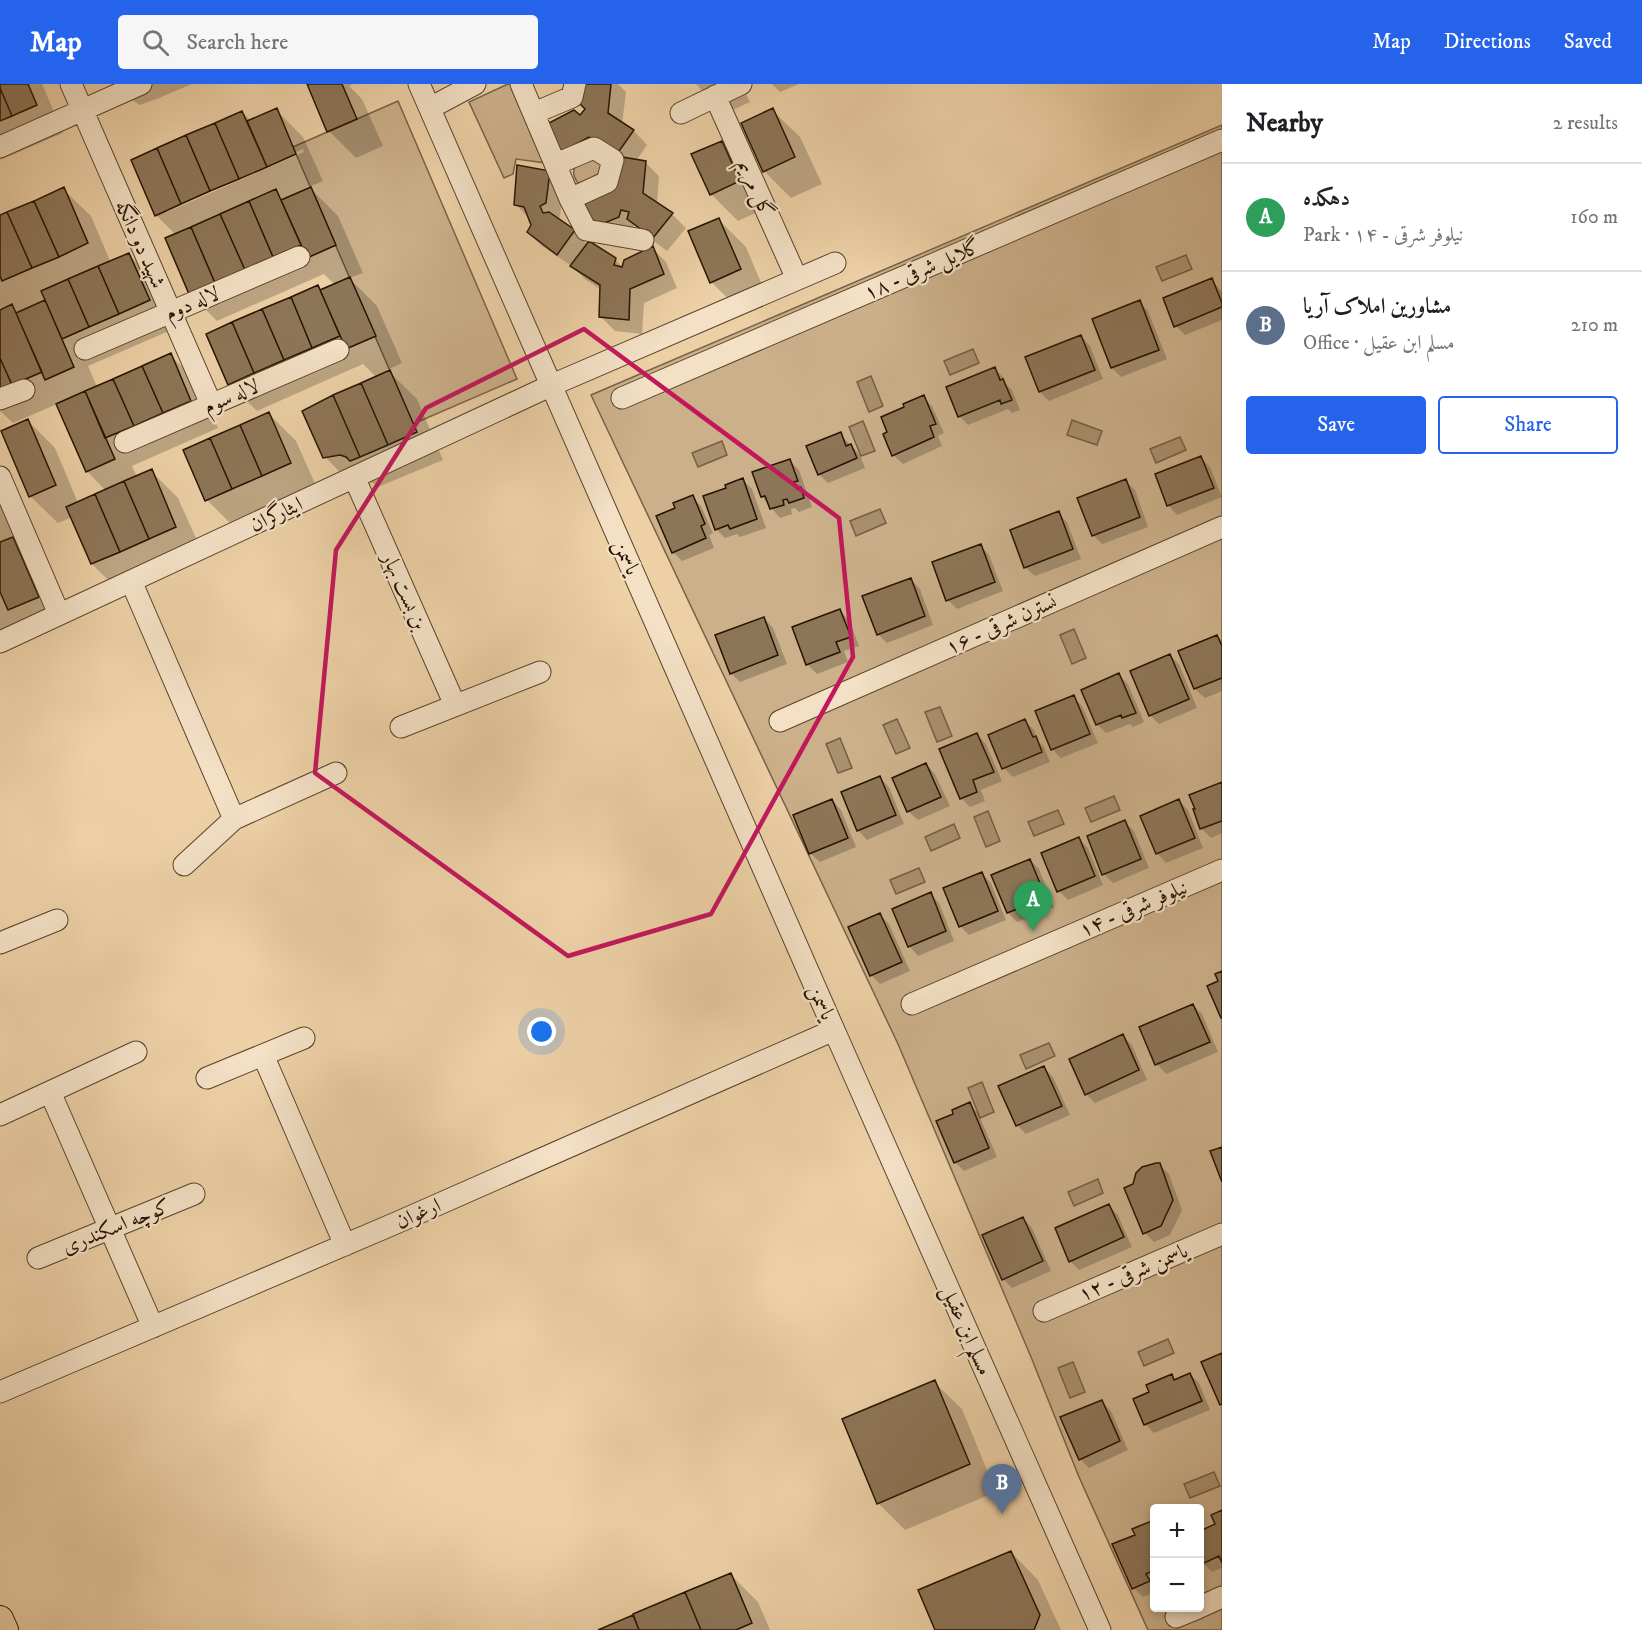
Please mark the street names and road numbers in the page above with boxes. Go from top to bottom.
street label: گل مریم [727,155,780,223]
street label: شهید دو دانگه [109,196,172,292]
street label: گلایل شرقی - ۱۸ [860,233,985,307]
street label: لاله دوم [161,281,225,331]
street label: لاله سوم [200,374,265,424]
street label: ایثارگران [245,490,307,538]
street label: یاسمن [607,536,646,580]
street label: بن بست بهار [375,547,433,634]
street label: نسترن شرقی - ۱۶ [942,589,1061,661]
street label: نیلوفر شرقی - ۱۴ [1075,874,1191,943]
street label: یاسمن [802,981,841,1025]
street label: کوچه اسکندری [58,1193,174,1260]
street label: ارغوان [392,1193,445,1235]
street label: یاسمن شرقی - ۱۲ [1075,1238,1193,1308]
street label: مسلم ابن عقیل [928,1281,998,1382]

